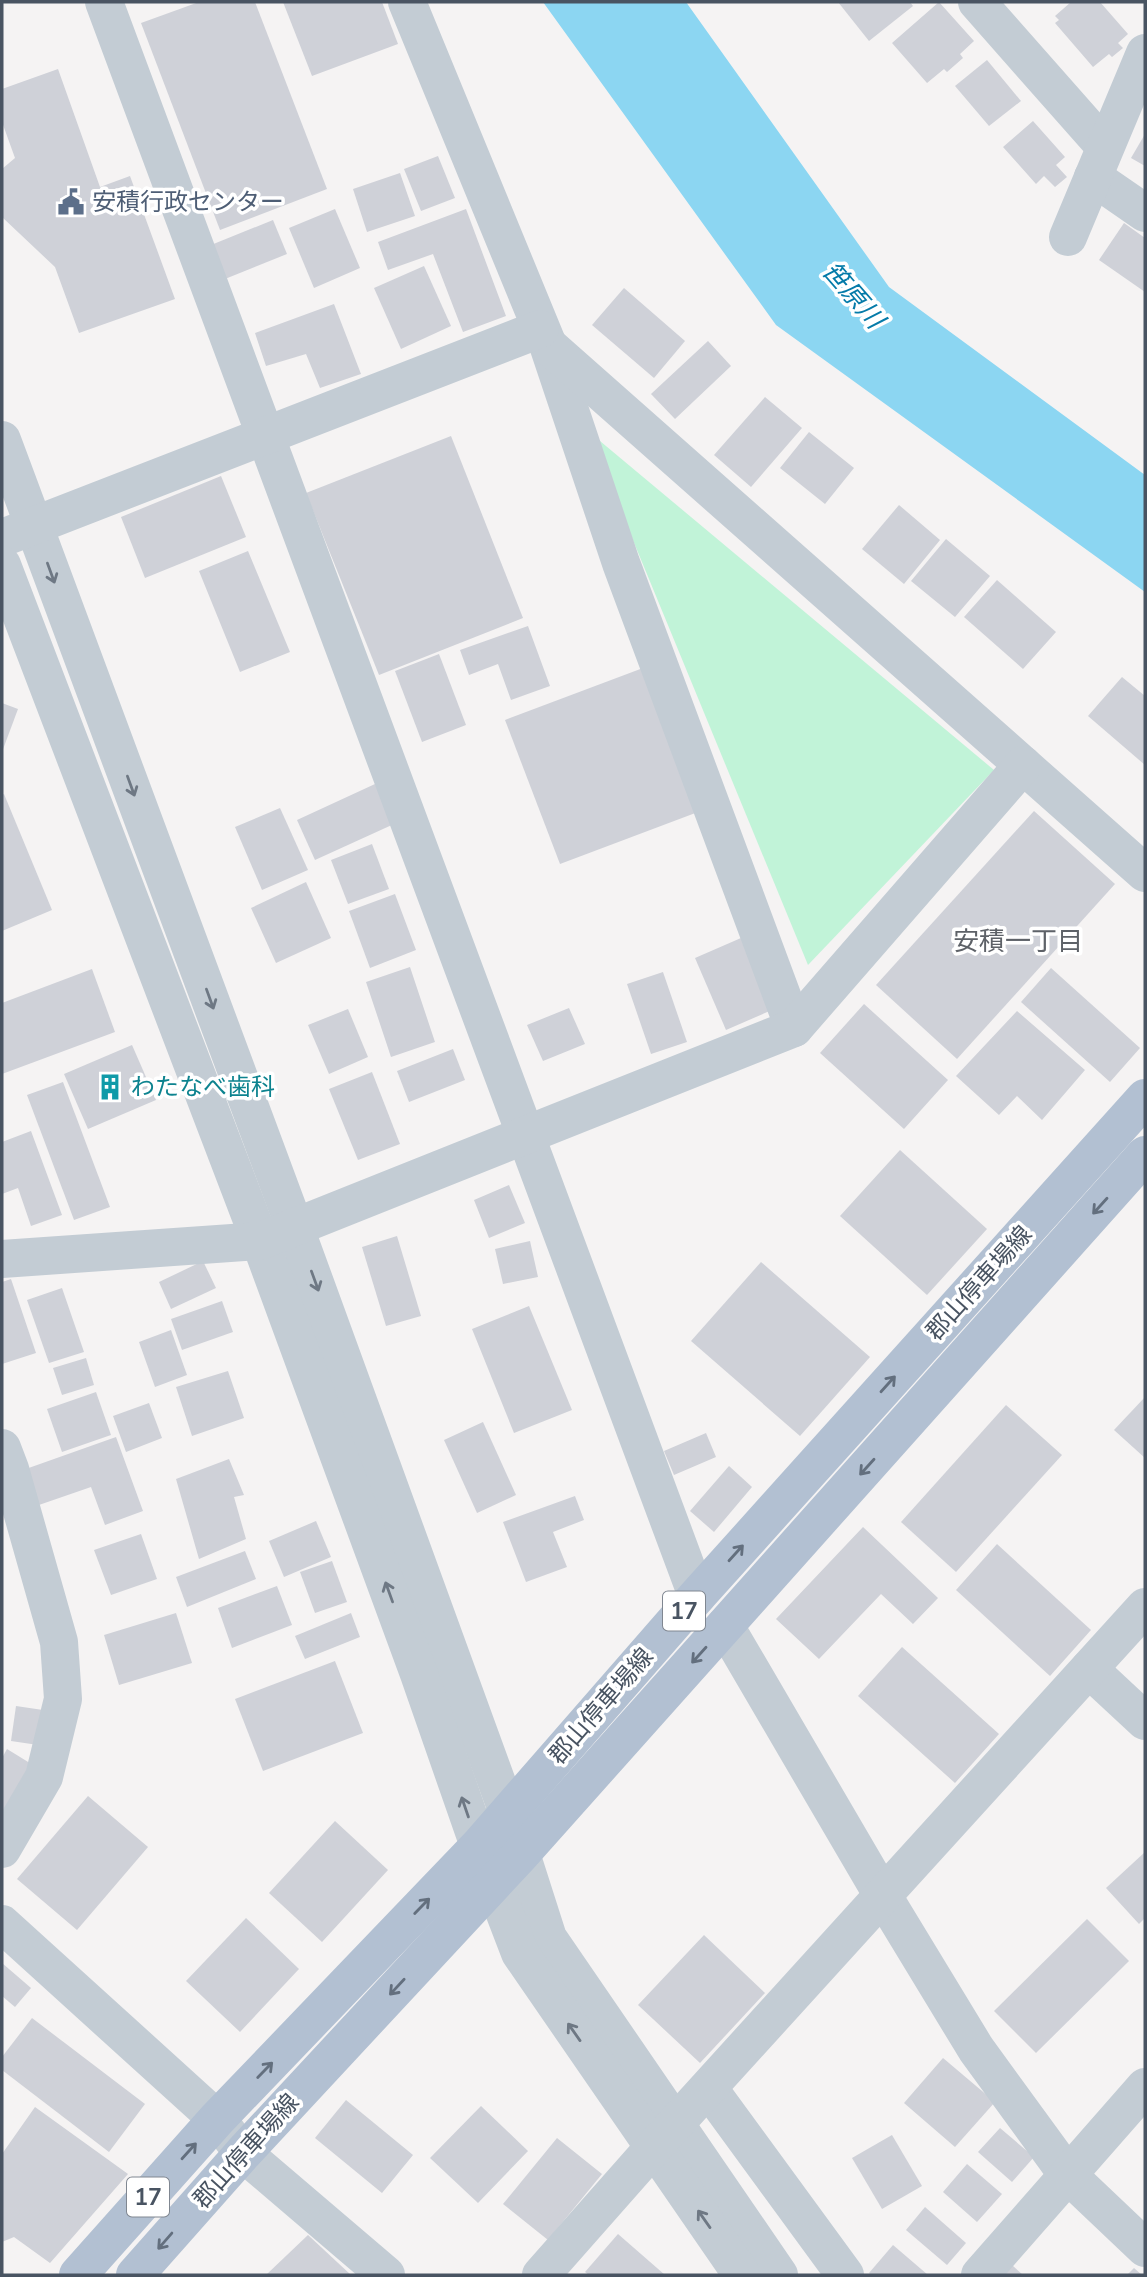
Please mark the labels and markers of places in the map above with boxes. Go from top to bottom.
place label: 安積行政センター [92,186,284,218]
public building icon: 安積行政センター [56,187,86,217]
place label: わたなべ歯科 [131,1071,275,1103]
building icon: わたなべ歯科 [95,1072,125,1102]

